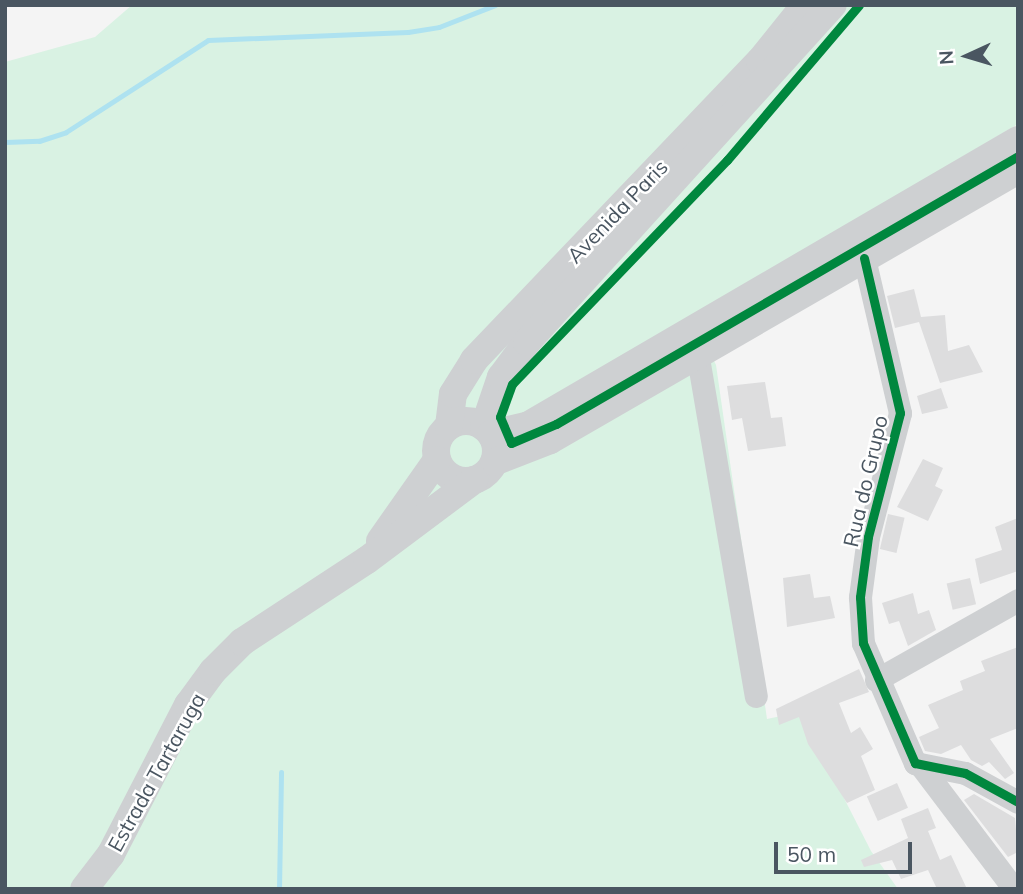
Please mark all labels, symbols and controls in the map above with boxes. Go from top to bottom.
north arrow [932,21,1002,91]
text: N [934,49,959,65]
street label: Avenida Paris [561,154,673,268]
street label: Rua do Grupo [838,413,892,549]
street label: Estrada Tartaruga [102,688,210,856]
scale bar [778,828,916,872]
text: 50 m [787,841,836,867]

